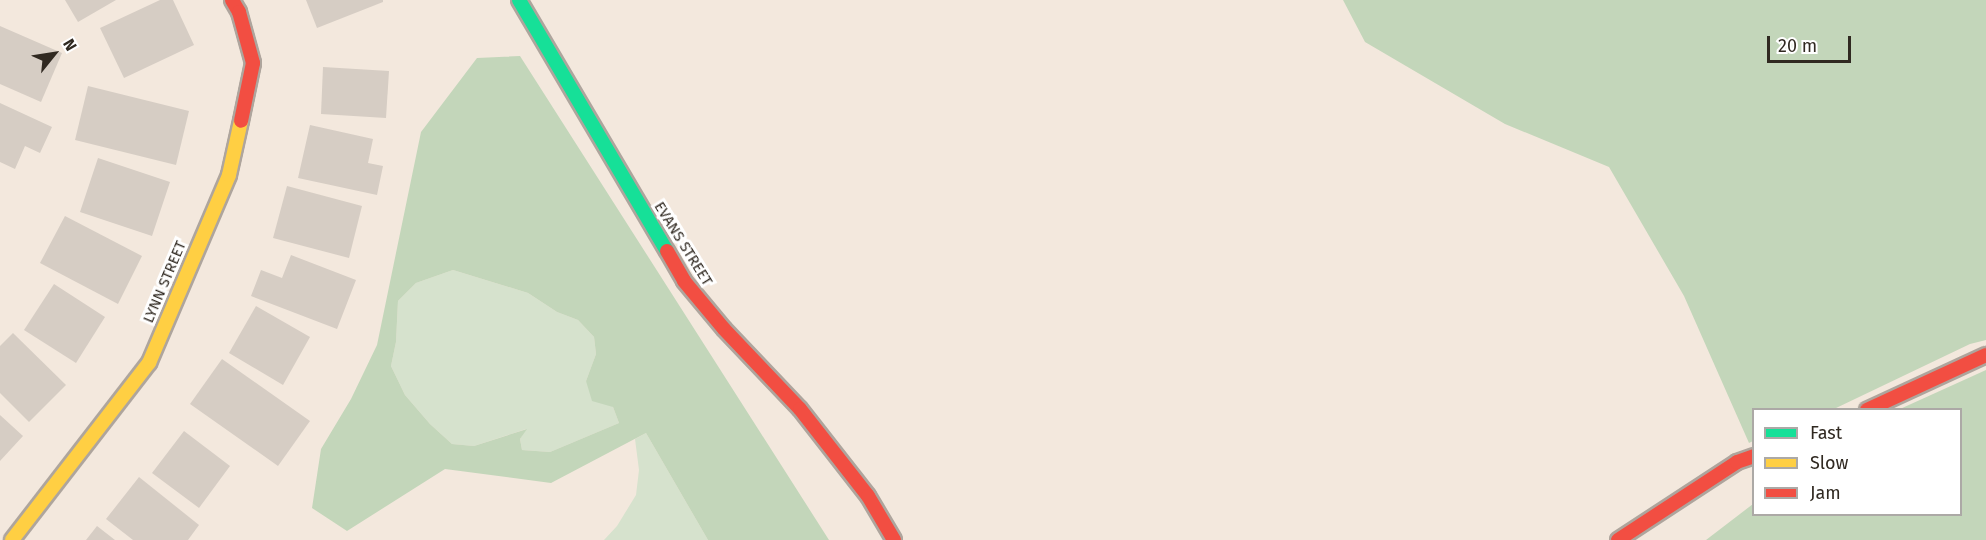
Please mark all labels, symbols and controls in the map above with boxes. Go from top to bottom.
north arrow [24,24,84,84]
scale bar [1770,24,1854,62]
text: N [59,35,81,54]
text: 20 m [1778,35,1817,57]
street label: EVANS STREET [650,199,716,289]
street label: LYNN STREET [140,238,190,326]
legend [1752,408,1962,516]
text: Fast [1810,422,1842,444]
text: Slow [1810,452,1848,474]
text: Jam [1810,482,1841,504]

